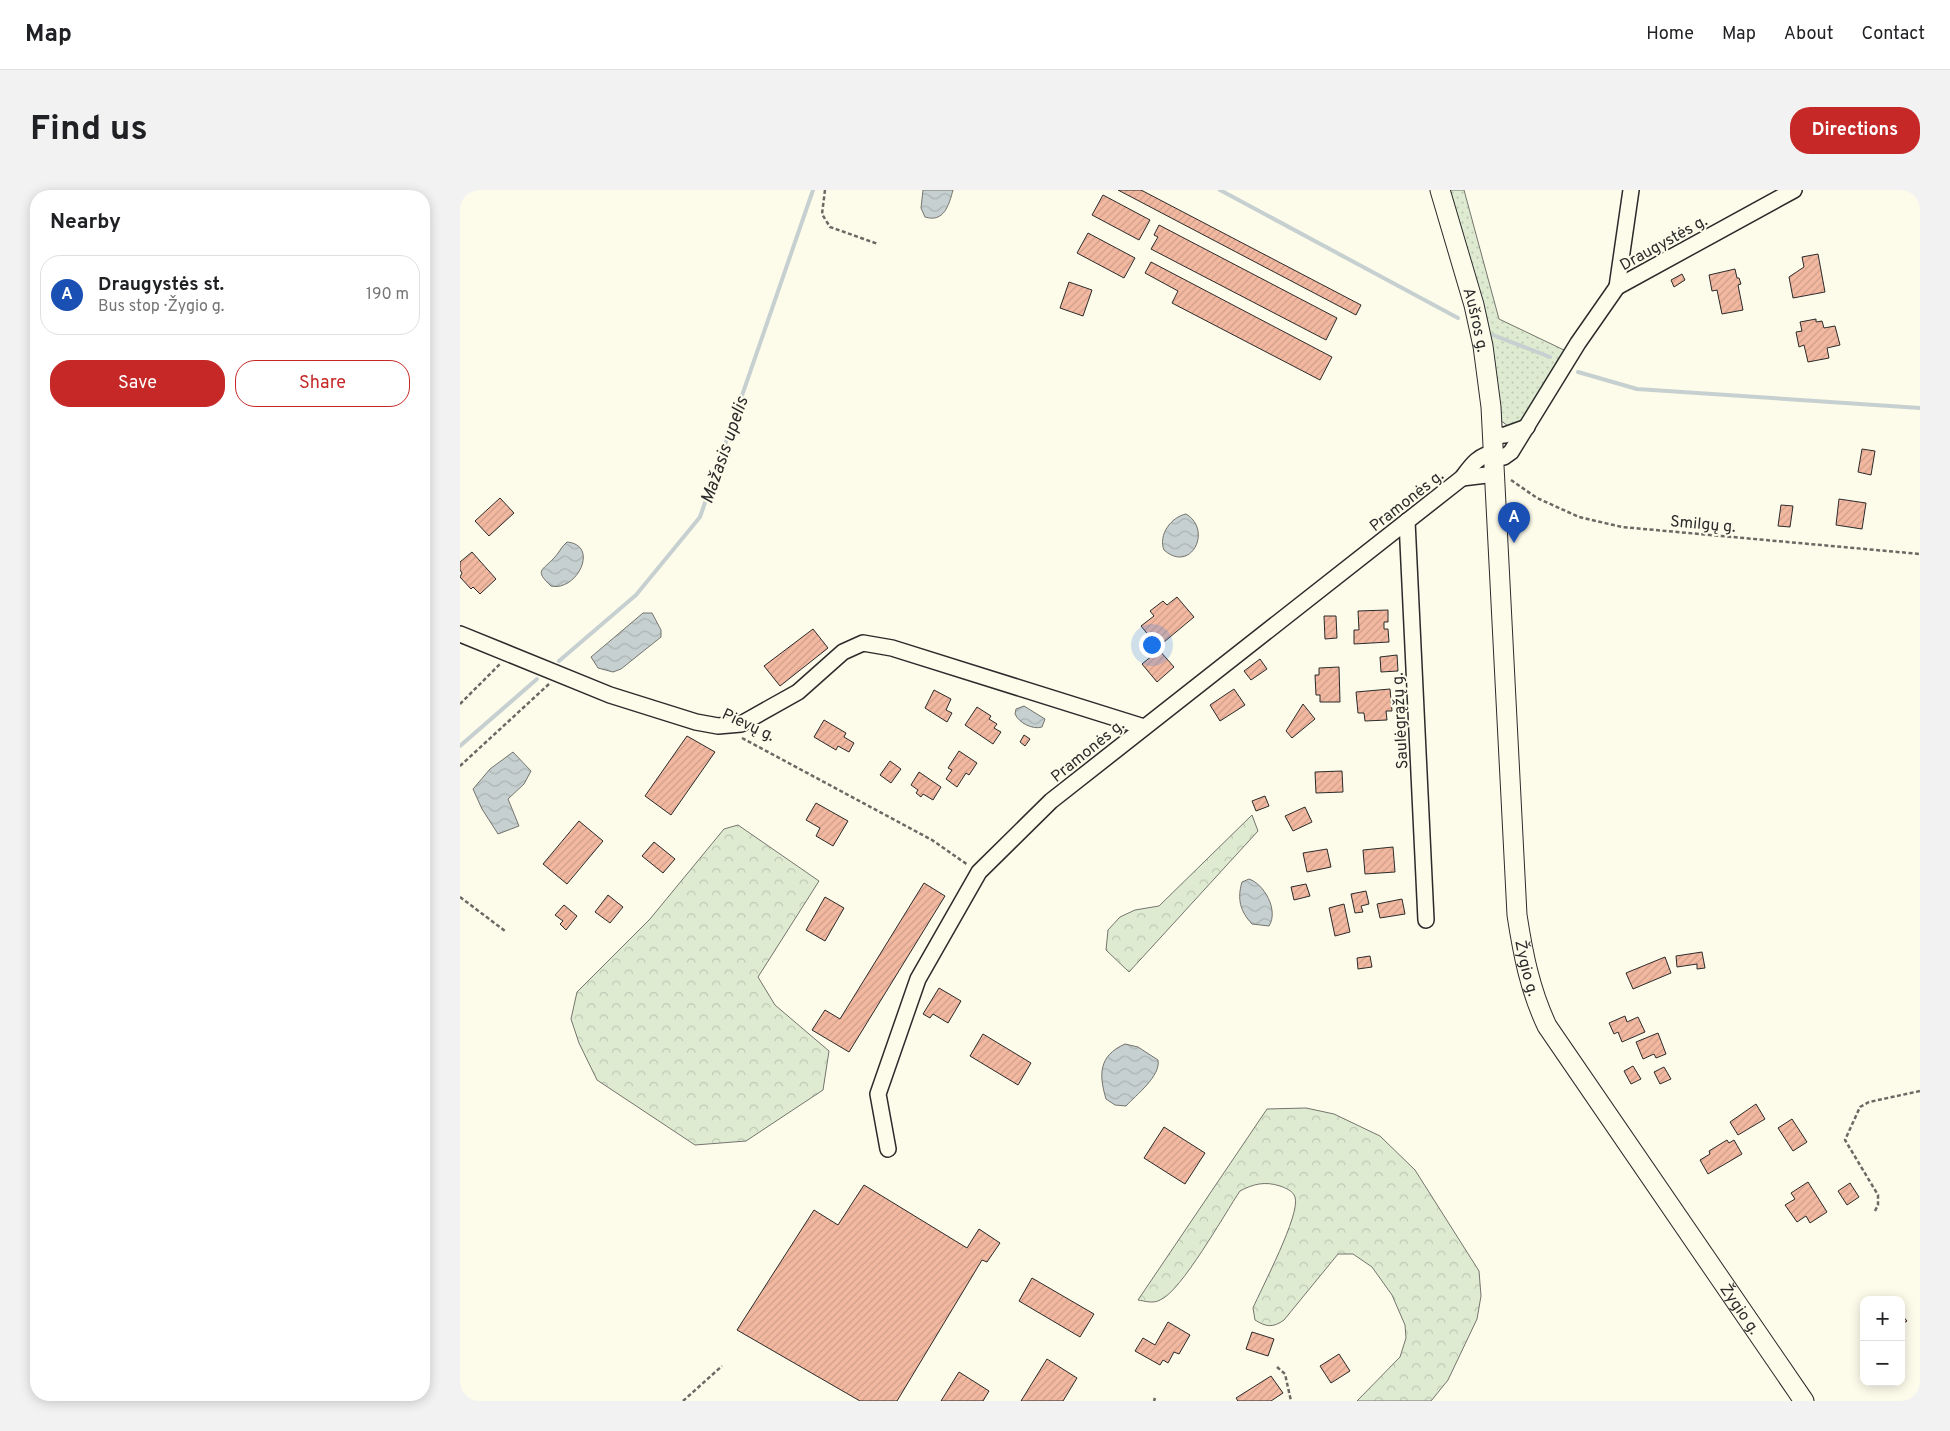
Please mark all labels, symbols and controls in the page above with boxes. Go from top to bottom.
text: Map [25,20,72,50]
text: Home [1646,23,1694,46]
text: Map [1722,23,1756,46]
text: About [1784,23,1833,46]
text: Contact [1861,23,1925,46]
button: Directions [1790,107,1920,154]
text: Find us [30,108,148,152]
text: Nearby [50,209,121,236]
street label: Draugystės g. [1617,211,1711,276]
text: Draugystės st. [98,273,224,297]
text: A [61,285,73,305]
text: 190 m [366,285,409,305]
street label: Aušros g. [1457,286,1492,354]
text: Bus stop · Žygio g. [98,297,224,317]
button: Save [50,360,225,407]
button: Share [235,360,410,407]
water label: Mažasis upelis [696,393,755,507]
street label: Pramonės g. [1366,466,1448,537]
pin: A [1498,502,1530,543]
street label: Smilgų g. [1669,512,1736,538]
your location [1139,632,1165,658]
street label: Saulėgrąžų g. [1388,672,1414,770]
street label: Pievų g. [719,705,778,747]
street label: Pramonės g. [1047,716,1129,787]
street label: Žygio g. [1509,938,1542,999]
street label: Žygio g. [1715,1279,1763,1339]
map controls [1860,1296,1905,1386]
button: + [1860,1296,1905,1341]
button: − [1860,1341,1905,1386]

